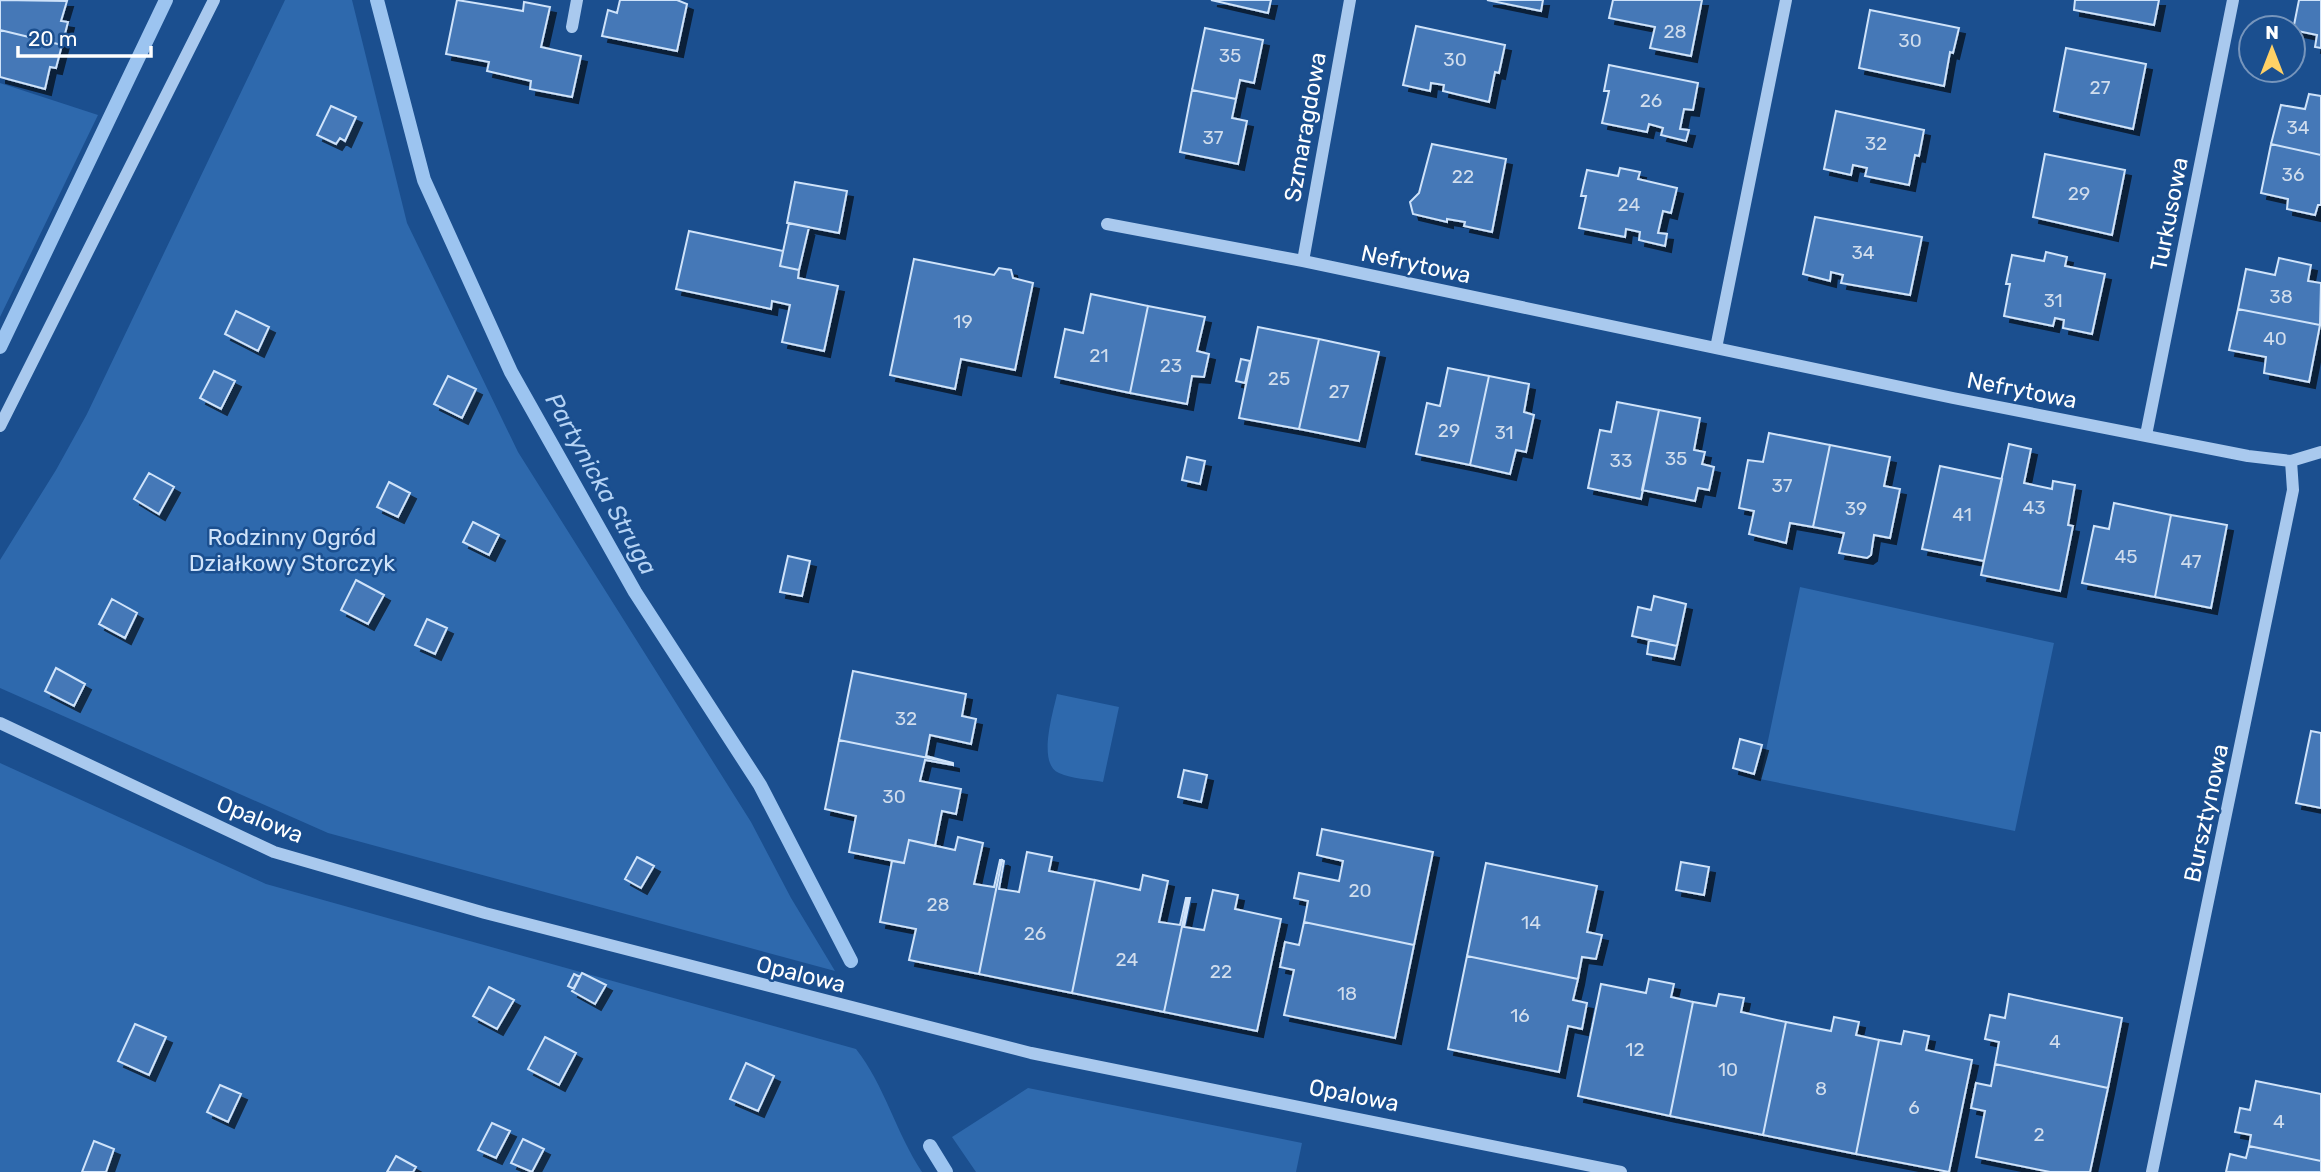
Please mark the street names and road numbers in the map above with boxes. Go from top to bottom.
street label: Szmaragdowa [1278,50,1332,204]
street label: Turkusowa [2144,155,2194,273]
street label: Nefrytowa [1358,239,1474,289]
street label: Nefrytowa [1964,366,2080,414]
street label: Bursztynowa [2178,741,2234,885]
street label: Opalowa [212,789,308,849]
street label: Opalowa [753,949,849,999]
street label: Opalowa [1307,1073,1401,1117]

